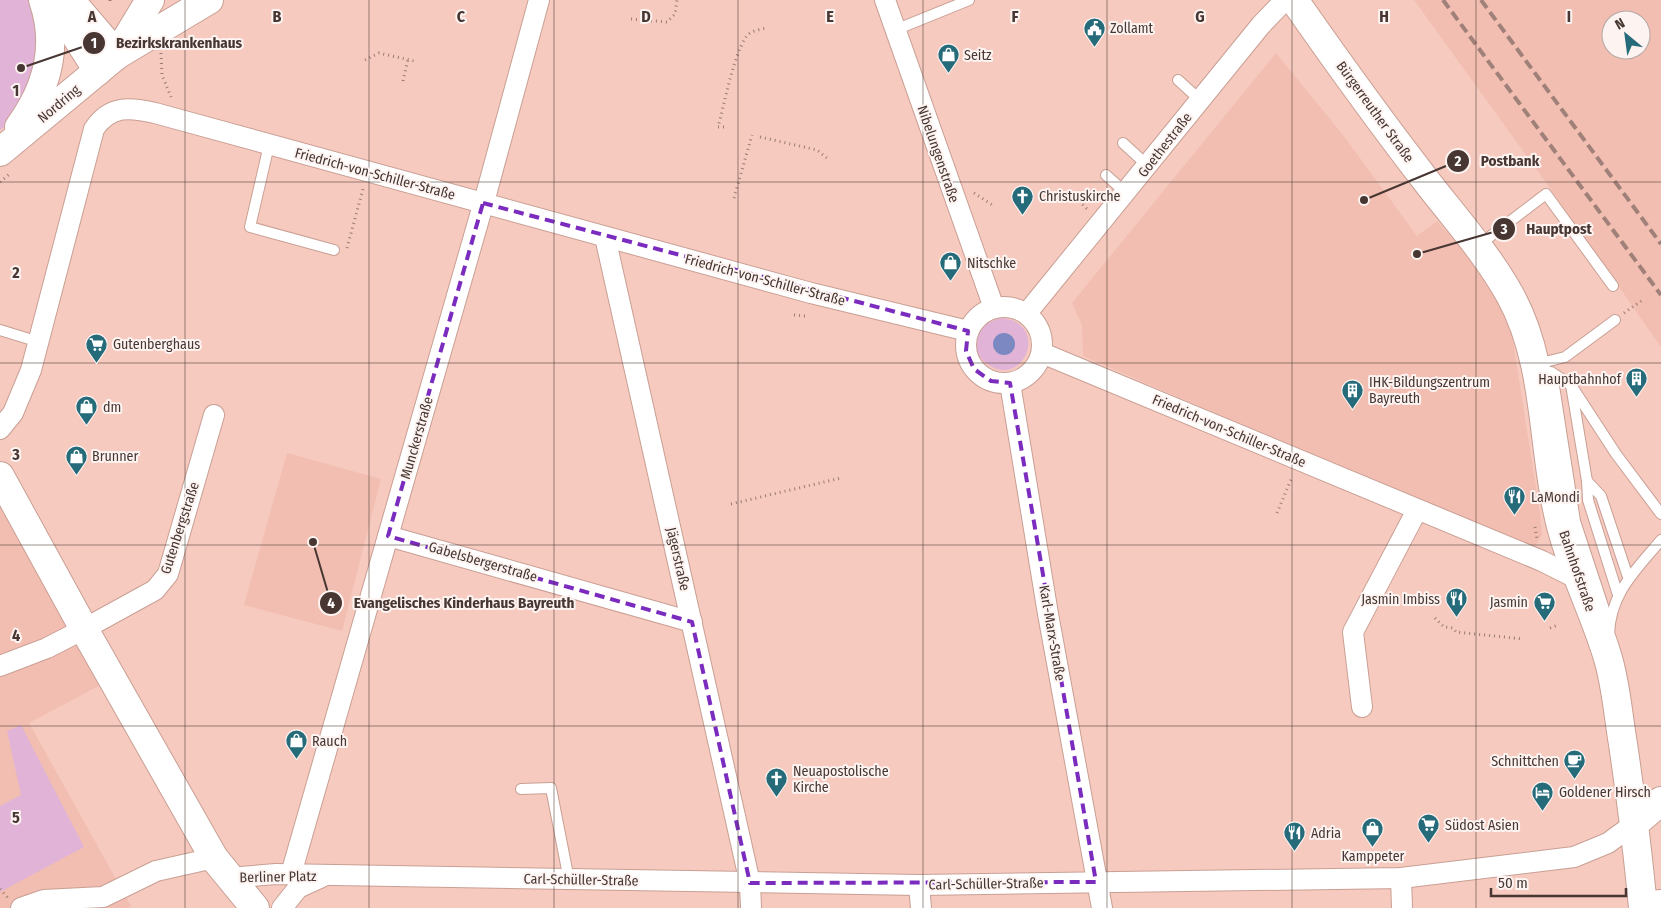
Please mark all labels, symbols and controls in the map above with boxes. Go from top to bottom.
text: A [87,7,97,26]
text: B [273,7,282,26]
text: C [457,7,466,26]
text: D [641,7,651,26]
text: E [826,7,834,26]
text: F [1011,7,1019,26]
text: G [1195,7,1205,26]
text: H [1379,7,1389,26]
text: I [1567,7,1571,26]
north arrow [1601,10,1651,60]
text: N [1612,15,1628,34]
public building icon: Zollamt [1082,16,1106,47]
place label: Zollamt [1110,20,1154,37]
callout: Bezirkskrankenhaus [81,28,252,58]
text: 1 [91,34,97,52]
text: Bezirkskrankenhaus [116,34,243,52]
shop icon: Seitz [936,43,960,74]
place label: Seitz [964,47,992,64]
street label: Bürgerreuther Straße [1333,58,1417,166]
text: 1 [13,81,19,100]
street label: Nordring [34,81,84,127]
street label: Nibelungenstraße [913,103,963,205]
street label: Goethestraße [1134,109,1196,181]
street label: Friedrich-von-Schiller-Straße [293,144,457,204]
callout: Postbank [1446,146,1549,176]
text: 2 [1454,152,1462,170]
text: Postbank [1481,152,1540,170]
church icon: Christuskirche [1011,184,1035,215]
place label: Christuskirche [1039,188,1121,205]
callout: Hauptpost [1491,214,1602,244]
text: 3 [1499,220,1508,238]
text: Hauptpost [1526,220,1593,238]
street label: Friedrich-von-Schiller-Straße [683,250,847,310]
shop icon: Nitschke [939,251,963,282]
place label: Nitschke [967,255,1016,272]
text: 2 [11,263,20,282]
supermarket icon: Gutenberghaus [85,332,109,363]
place label: Gutenberghaus [113,336,200,353]
building icon: Hauptbahnhof [1625,367,1649,398]
place label: Hauptbahnhof [1538,371,1623,388]
place label: IHK-Bildungszentrum Bayreuth [1369,374,1490,407]
building icon: IHK-Bildungszentrum Bayreuth [1341,378,1365,409]
street label: Friedrich-von-Schiller-Straße [1150,391,1308,471]
shop icon: dm [75,395,99,426]
street label: Munckerstraße [397,395,437,481]
place label: dm [103,399,121,416]
shop icon: Brunner [64,444,88,475]
text: 3 [11,445,20,464]
place label: Brunner [92,448,139,465]
street label: Gutenbergstraße [157,480,203,576]
restaurant icon: LaMondi [1503,485,1527,516]
place label: LaMondi [1531,489,1580,506]
street label: Jägerstraße [662,526,694,593]
street label: Bahnhofstraße [1555,528,1599,614]
street label: Gabelsbergerstraße [427,538,539,586]
street label: Karl-Marx-Straße [1035,584,1069,682]
restaurant icon: Jasmin Imbiss [1444,587,1468,618]
callout: Evangelisches Kinderhaus Bayreuth [319,588,585,618]
supermarket icon: Jasmin [1532,590,1556,621]
place label: Jasmin Imbiss [1361,591,1440,608]
text: 4 [327,594,335,612]
text: Evangelisches Kinderhaus Bayreuth [354,594,575,612]
place label: Jasmin [1490,594,1528,611]
text: 4 [12,626,20,645]
shop icon: Rauch [284,729,308,760]
place label: Rauch [312,733,347,750]
cafe icon: Schnittchen [1563,749,1587,780]
place label: Schnittchen [1491,753,1559,770]
place label: Neuapostolische Kirche [793,763,889,796]
church icon: Neuapostolische Kirche [765,767,789,798]
hotel icon: Goldener Hirsch [1531,780,1555,811]
place label: Goldener Hirsch [1559,784,1651,801]
text: 5 [12,808,20,827]
supermarket icon: Südost Asien [1417,813,1441,844]
shop icon: Kamppeter [1361,816,1385,847]
place label: Südost Asien [1445,817,1519,834]
restaurant icon: Adria [1283,821,1307,852]
place label: Adria [1311,825,1341,842]
place label: Kamppeter [1342,848,1405,865]
scale bar [1491,866,1626,898]
street label: Berliner Platz [239,868,317,886]
street label: Carl-Schüller-Straße [523,870,639,890]
street label: Carl-Schüller-Straße [928,874,1044,894]
text: 50 m [1498,874,1528,892]

